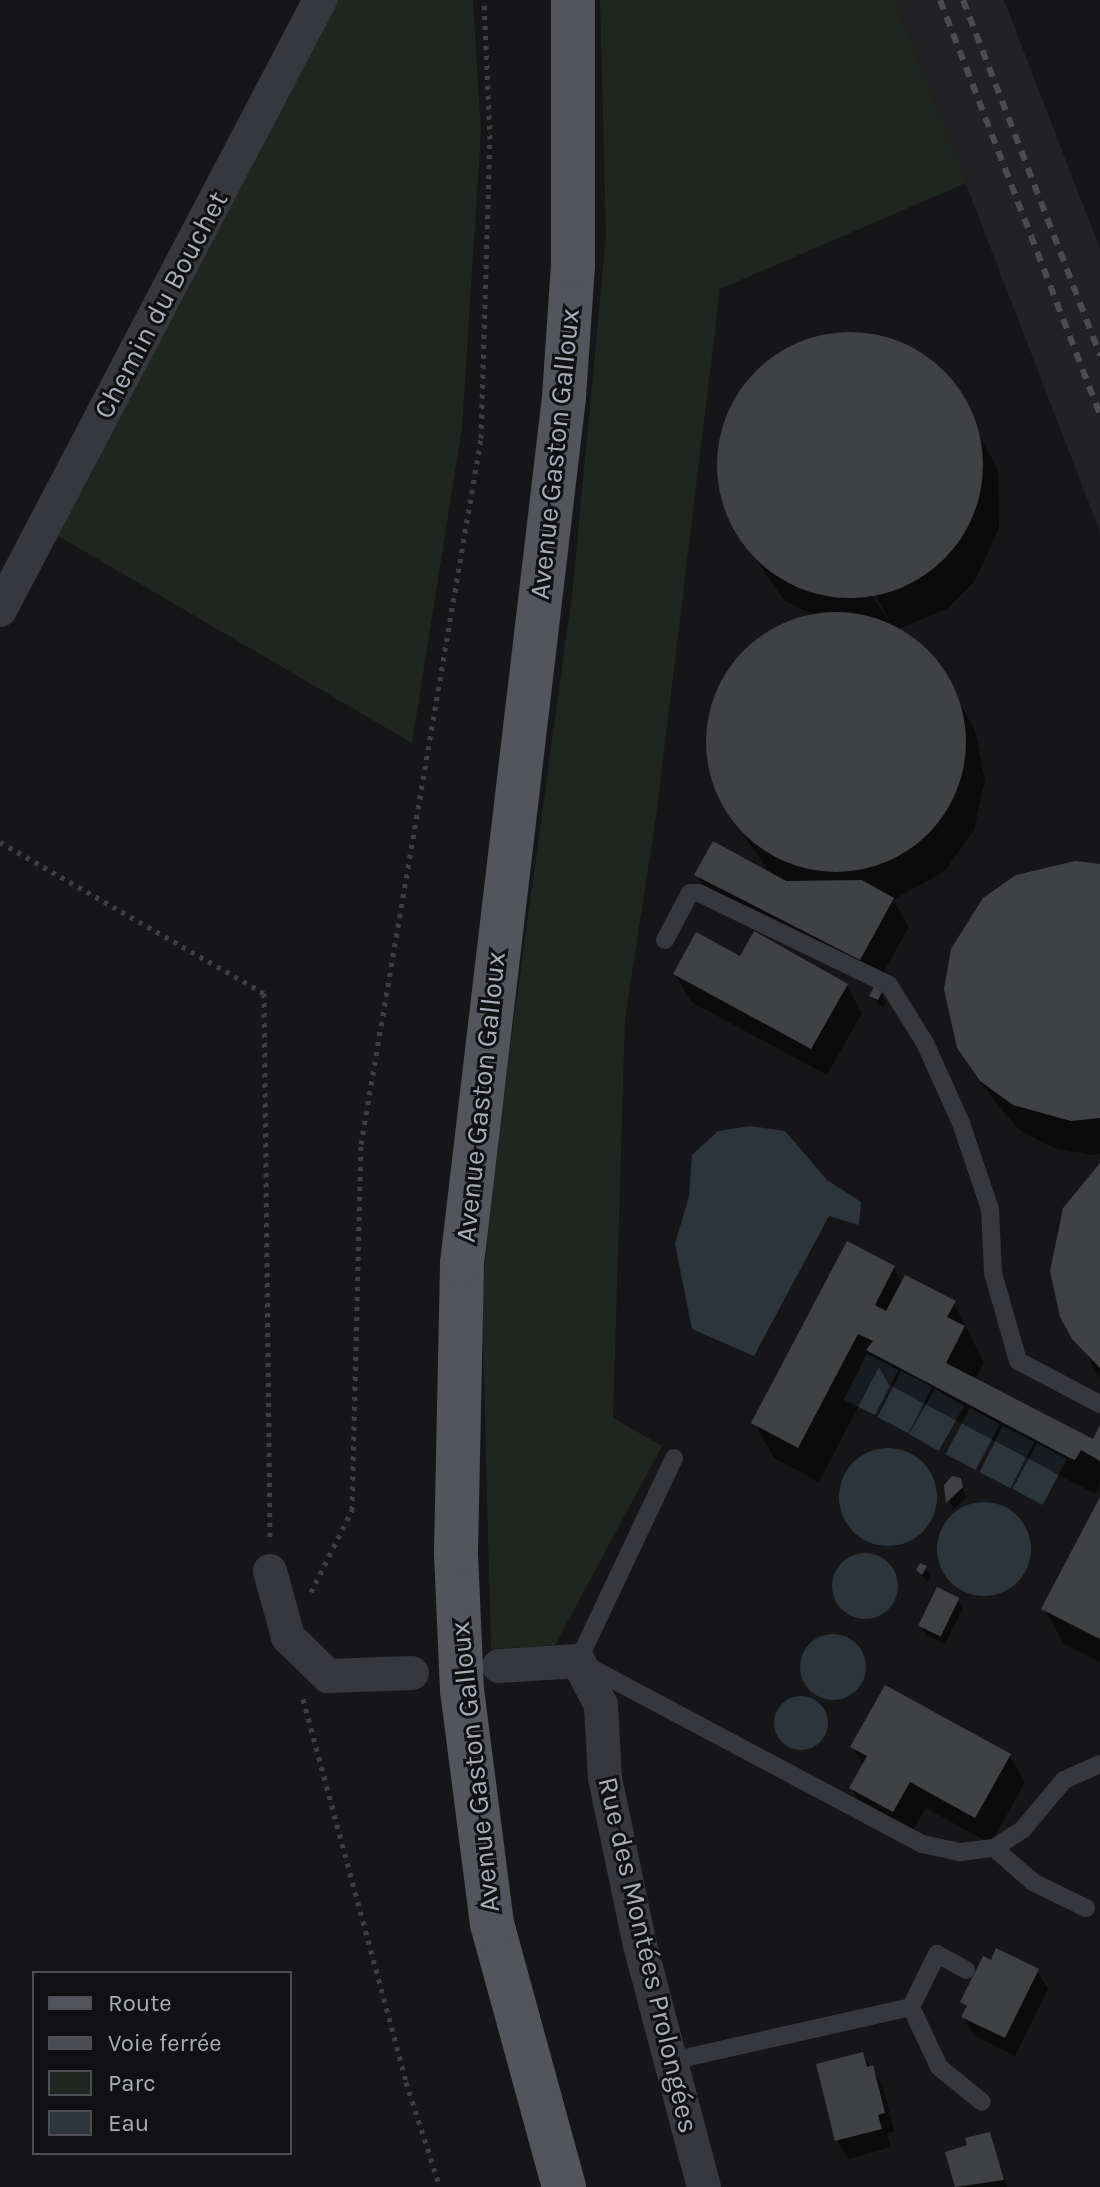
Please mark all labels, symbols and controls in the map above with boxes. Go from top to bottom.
street label: Chemin du Bouchet [87,186,235,424]
street label: Avenue Gaston Galloux [523,307,587,601]
street label: Avenue Gaston Galloux [449,950,513,1244]
street label: Avenue Gaston Galloux [443,1620,507,1914]
street label: Rue des Montées Prolongées [591,1774,705,2136]
legend [32,1971,292,2155]
text: Route [108,1989,172,2017]
text: Voie ferrée [108,2029,222,2057]
text: Parc [108,2069,156,2097]
text: Eau [108,2109,149,2137]

